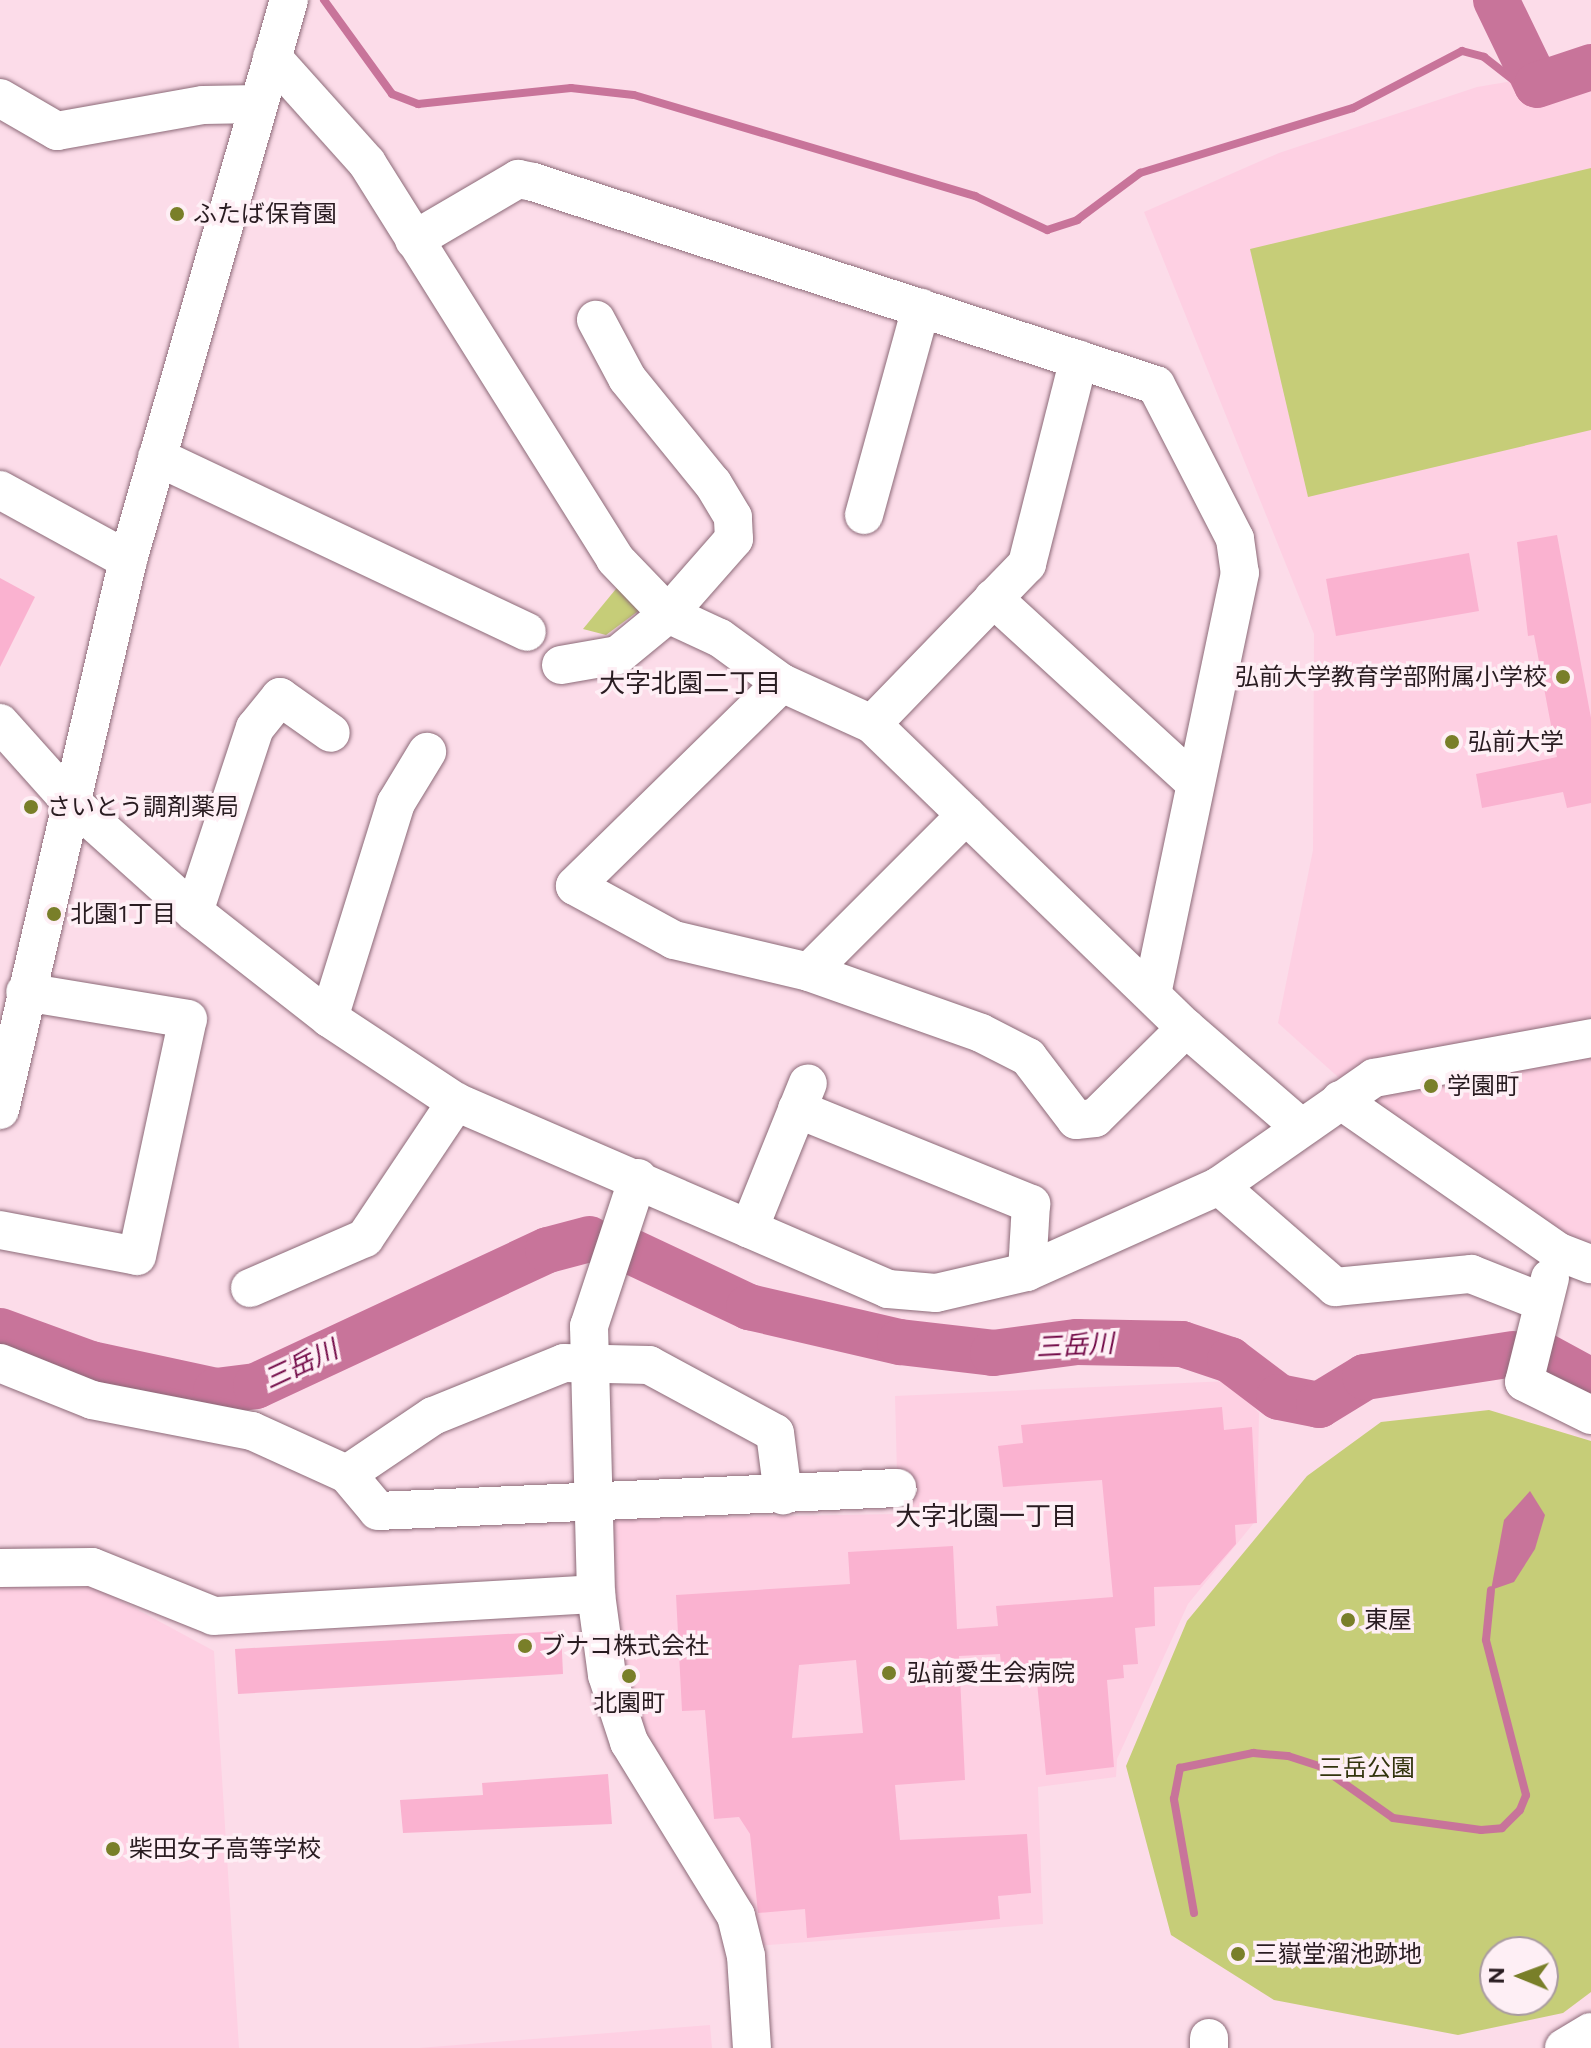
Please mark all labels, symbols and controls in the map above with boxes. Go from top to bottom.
place label: ふたば保育園 [193,200,337,228]
marker: ふたば保育園 [168,205,186,223]
place label: 弘前大学教育学部附属小学校 [1235,663,1547,691]
district label: 大字北園二丁目 [599,668,781,700]
marker: 弘前大学教育学部附属小学校 [1554,668,1572,686]
place label: 弘前大学 [1468,728,1564,756]
marker: 弘前大学 [1443,733,1461,751]
place label: さいとう調剤薬局 [47,793,239,821]
marker: さいとう調剤薬局 [22,798,40,816]
place label: 北園1丁目 [70,900,176,928]
marker: 北園1丁目 [45,905,63,923]
place label: 学園町 [1447,1072,1519,1100]
marker: 学園町 [1422,1077,1440,1095]
water label: 三岳川 [1035,1328,1115,1364]
water label: 三岳川 [259,1334,343,1396]
district label: 大字北園一丁目 [895,1501,1077,1533]
place label: 東屋 [1364,1606,1412,1634]
marker: 東屋 [1339,1611,1357,1629]
place label: ブナコ株式会社 [541,1632,709,1660]
marker: ブナコ株式会社 [516,1637,534,1655]
place label: 弘前愛生会病院 [907,1659,1075,1687]
marker: 弘前愛生会病院 [878,1662,900,1684]
marker: 北園町 [620,1667,638,1685]
place label: 北園町 [593,1689,665,1717]
park label: 三岳公園 [1319,1754,1415,1782]
place label: 柴田女子高等学校 [129,1835,321,1863]
marker: 柴田女子高等学校 [104,1840,122,1858]
north arrow [1479,1936,1559,2016]
place label: 三嶽堂溜池跡地 [1254,1940,1422,1968]
marker: 三嶽堂溜池跡地 [1229,1945,1247,1963]
text: N [1483,1967,1510,1984]

